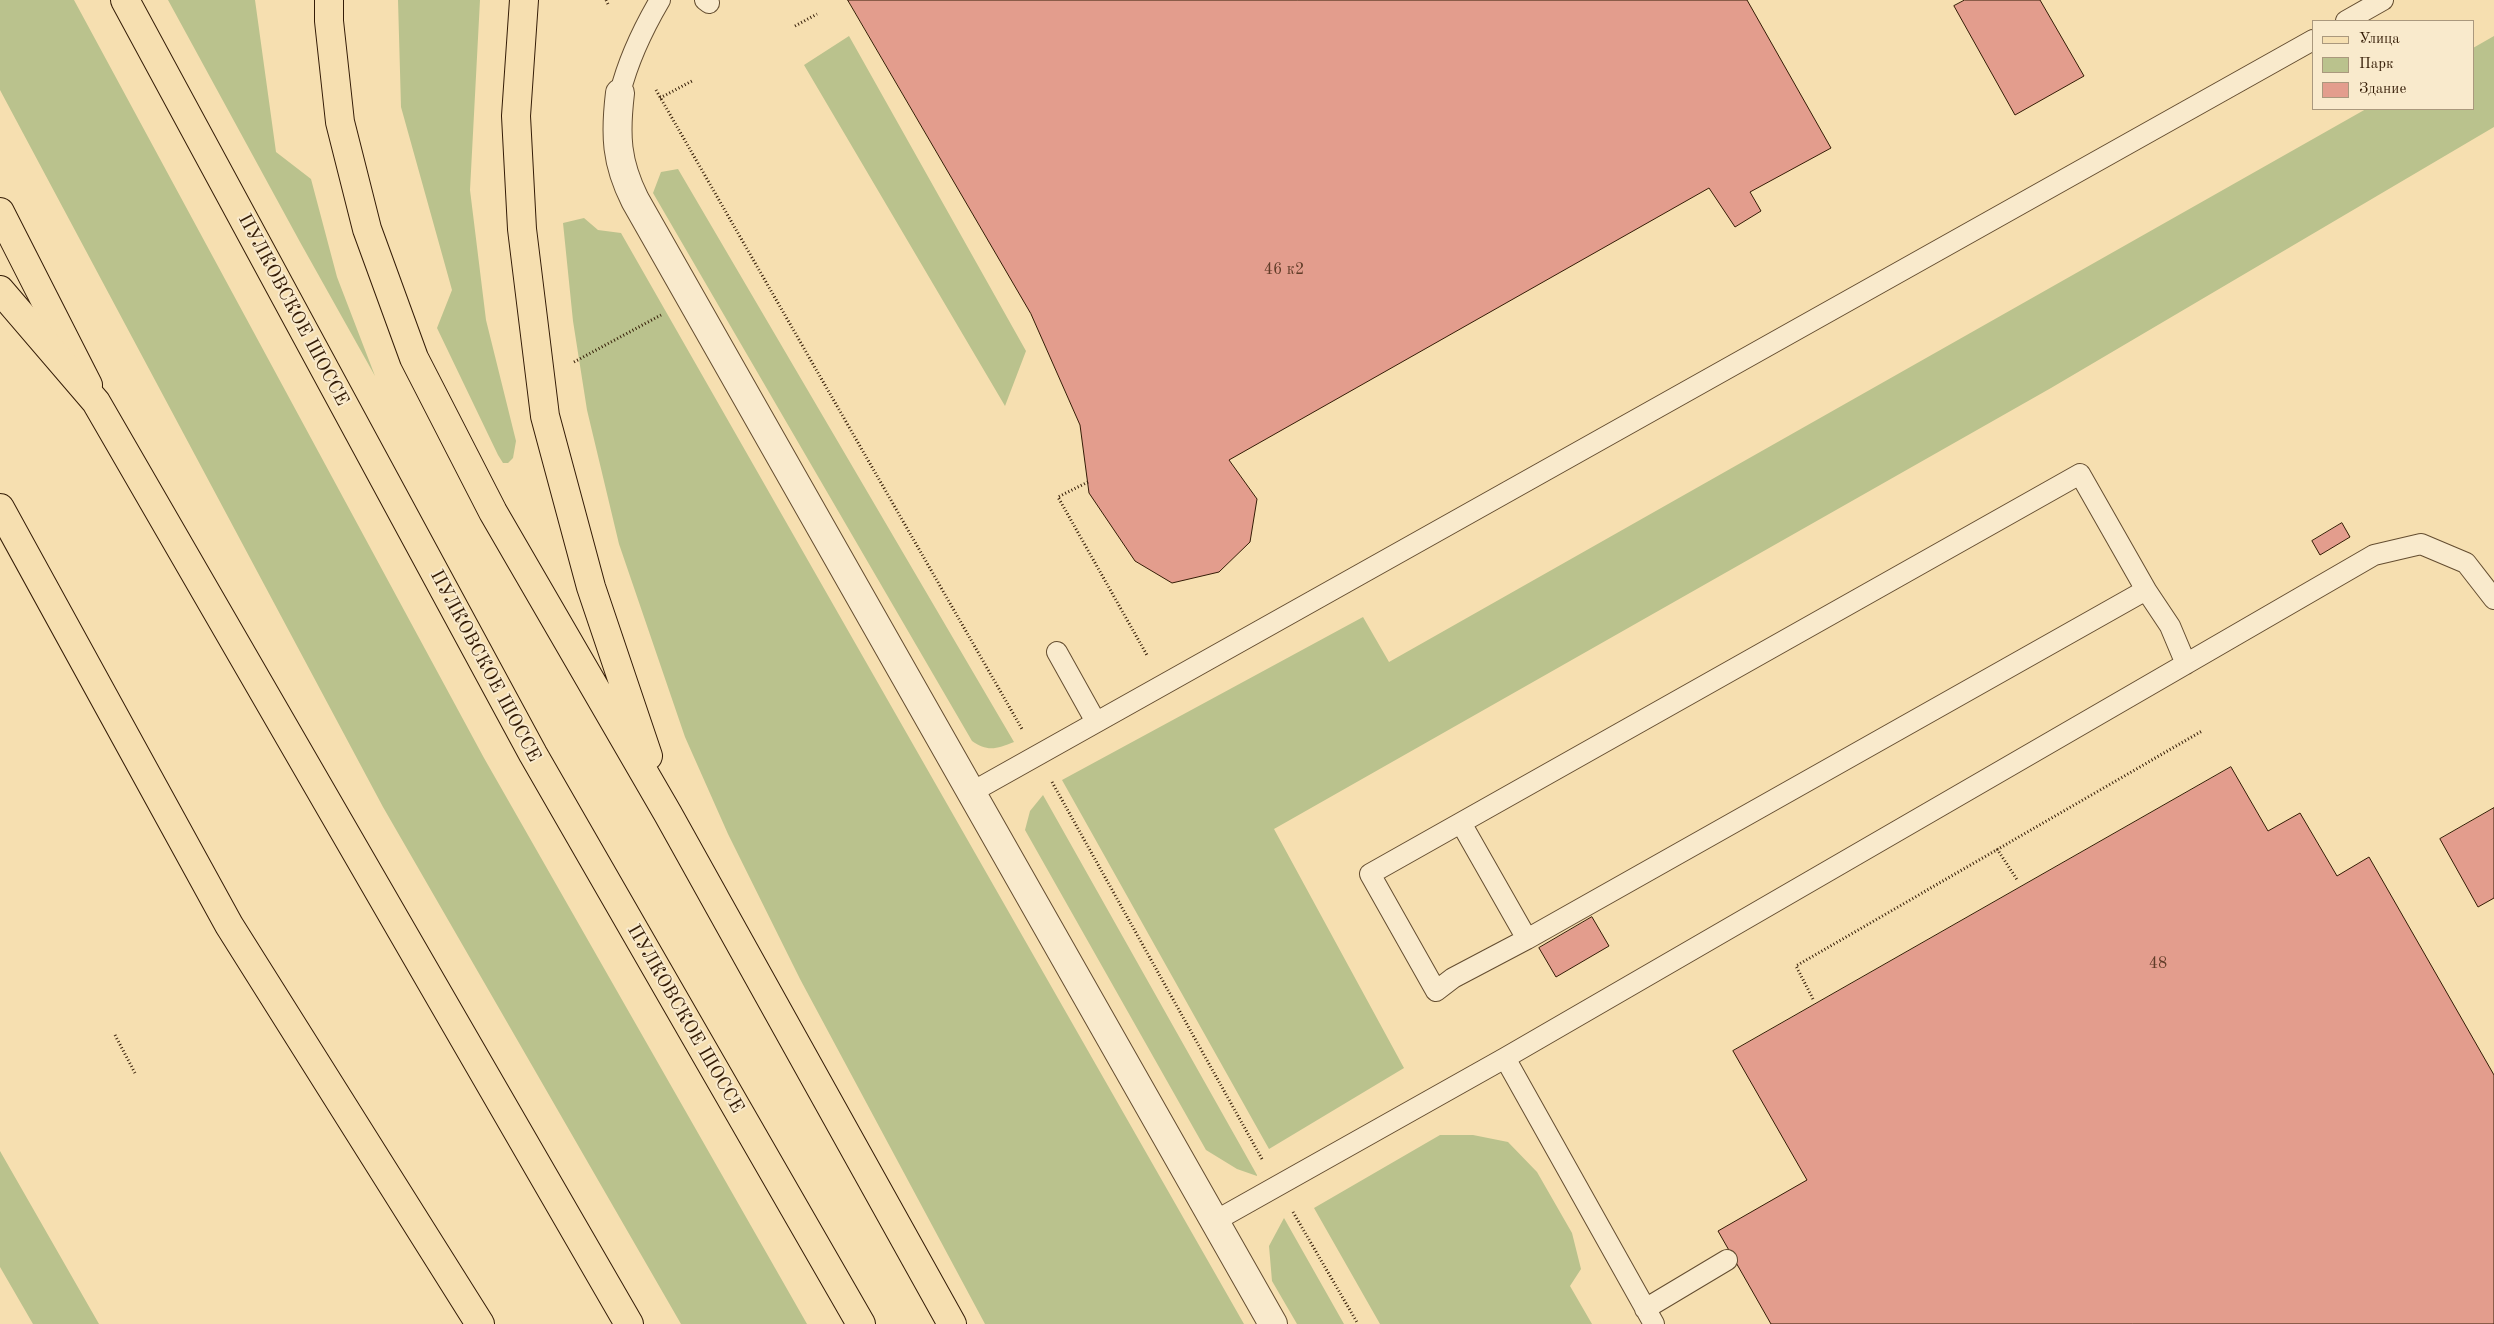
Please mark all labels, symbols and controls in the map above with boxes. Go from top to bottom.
legend [2312,20,2474,110]
text: Улица [2359,32,2400,47]
text: Парк [2359,57,2394,72]
text: Здание [2359,82,2406,97]
street label: ПУЛКОВСКОЕ ШОССЕ [233,210,353,410]
house number: 46 к2 [1264,260,1304,280]
street label: ПУЛКОВСКОЕ ШОССЕ [425,566,545,766]
street label: ПУЛКОВСКОЕ ШОССЕ [622,921,748,1117]
house number: 48 [2149,954,2167,974]

